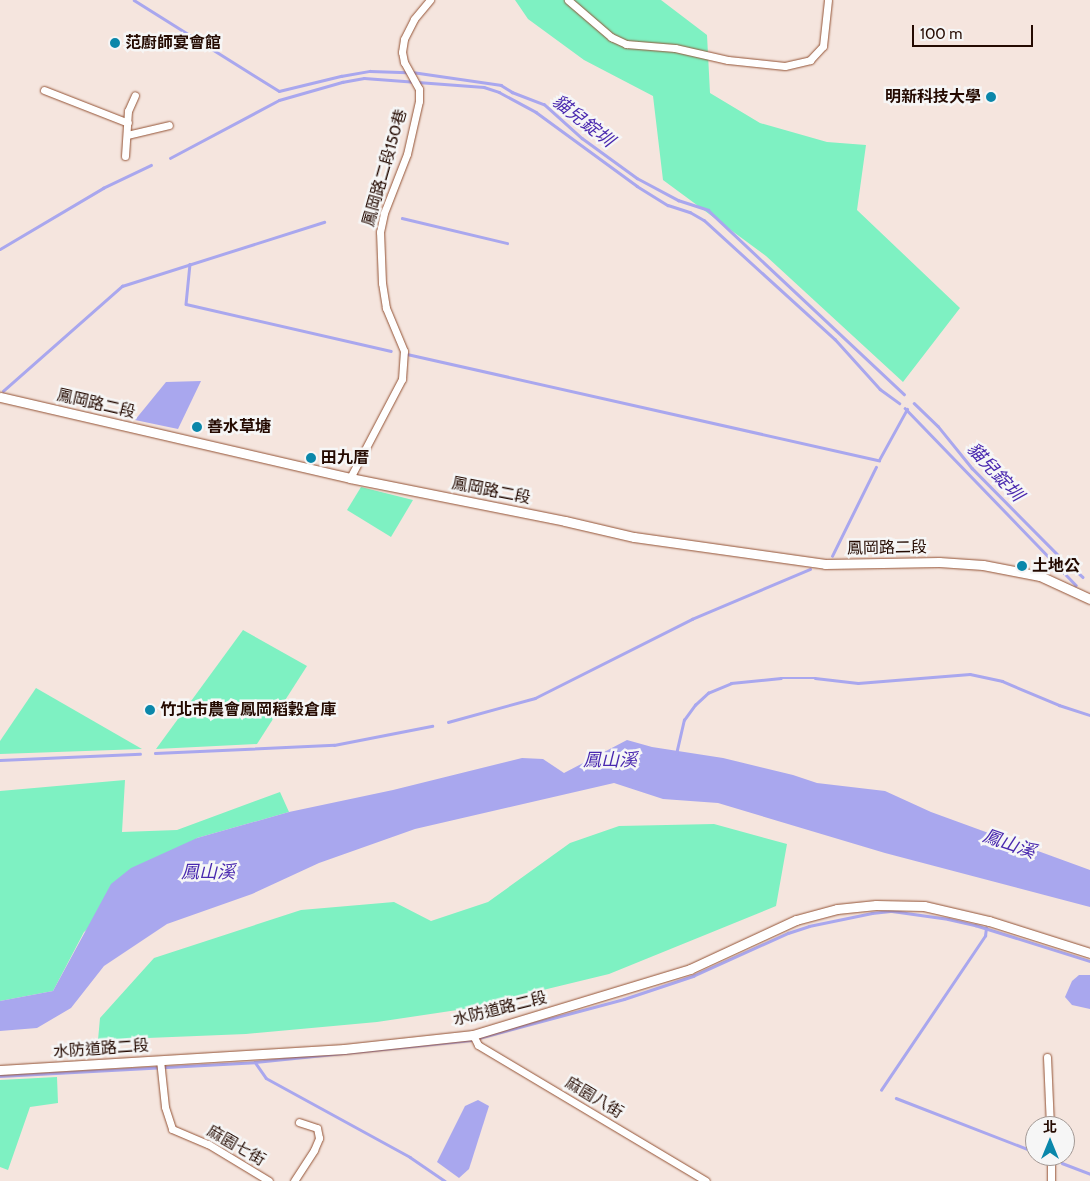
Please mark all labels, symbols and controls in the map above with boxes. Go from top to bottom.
scale bar [915,15,1036,47]
text: 100 m [920,25,962,43]
place label: 范廚師宴會館 [125,33,221,53]
marker: 范廚師宴會館 [109,37,121,49]
place label: 明新科技大學 [885,87,981,107]
water label: 貓兒錠圳 [548,90,618,152]
marker: 明新科技大學 [985,91,997,103]
street label: 鳳岡路二段150巷 [359,107,411,229]
street label: 鳳岡路二段 [55,386,137,422]
place label: 善水草塘 [207,417,271,437]
marker: 善水草塘 [191,421,203,433]
water label: 貓兒錠圳 [963,438,1027,506]
place label: 田九厝 [321,448,369,468]
marker: 田九厝 [305,452,317,464]
street label: 鳳岡路二段 [450,474,532,508]
street label: 鳳岡路二段 [847,538,927,558]
place label: 土地公 [1032,556,1080,576]
marker: 土地公 [1016,560,1028,572]
place label: 竹北市農會鳳岡稻穀倉庫 [160,700,336,720]
marker: 竹北市農會鳳岡稻穀倉庫 [144,704,156,716]
water label: 鳳山溪 [583,749,637,771]
water label: 鳳山溪 [980,825,1038,863]
water label: 鳳山溪 [181,861,235,883]
street label: 水防道路二段 [451,988,549,1030]
street label: 水防道路二段 [52,1036,150,1062]
street label: 麻園八街 [562,1073,626,1123]
north arrow [1025,1116,1075,1166]
text: 北 [1043,1118,1057,1136]
street label: 麻園七街 [203,1122,269,1170]

